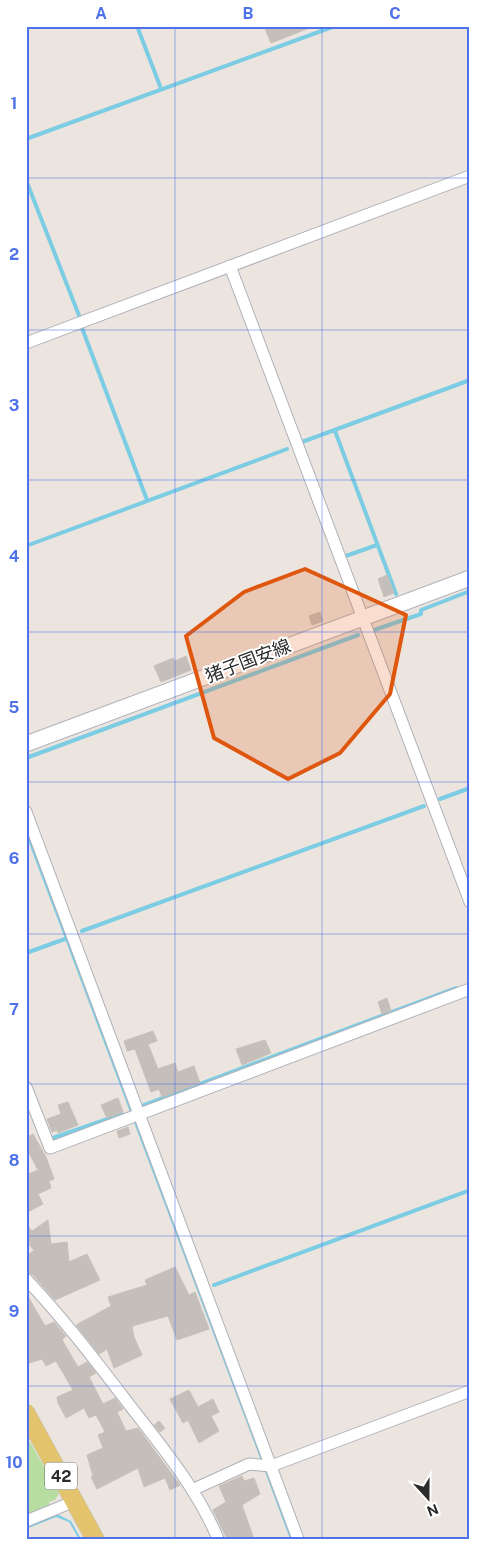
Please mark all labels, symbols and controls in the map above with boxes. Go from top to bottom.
text: A [95,4,107,23]
text: B [243,4,254,23]
text: C [389,4,401,23]
text: 1 [11,94,17,113]
text: 2 [9,245,19,264]
text: 3 [9,396,19,415]
text: 4 [9,547,20,566]
street label: 猪子国安線 [202,635,294,686]
text: 5 [9,698,20,717]
text: 6 [9,849,19,868]
text: 7 [9,1000,19,1019]
text: 8 [9,1151,20,1170]
text: 9 [9,1302,19,1321]
text: 10 [5,1453,23,1472]
road number: 42 [45,1462,77,1490]
north arrow [404,1472,454,1522]
text: N [425,1501,441,1520]

